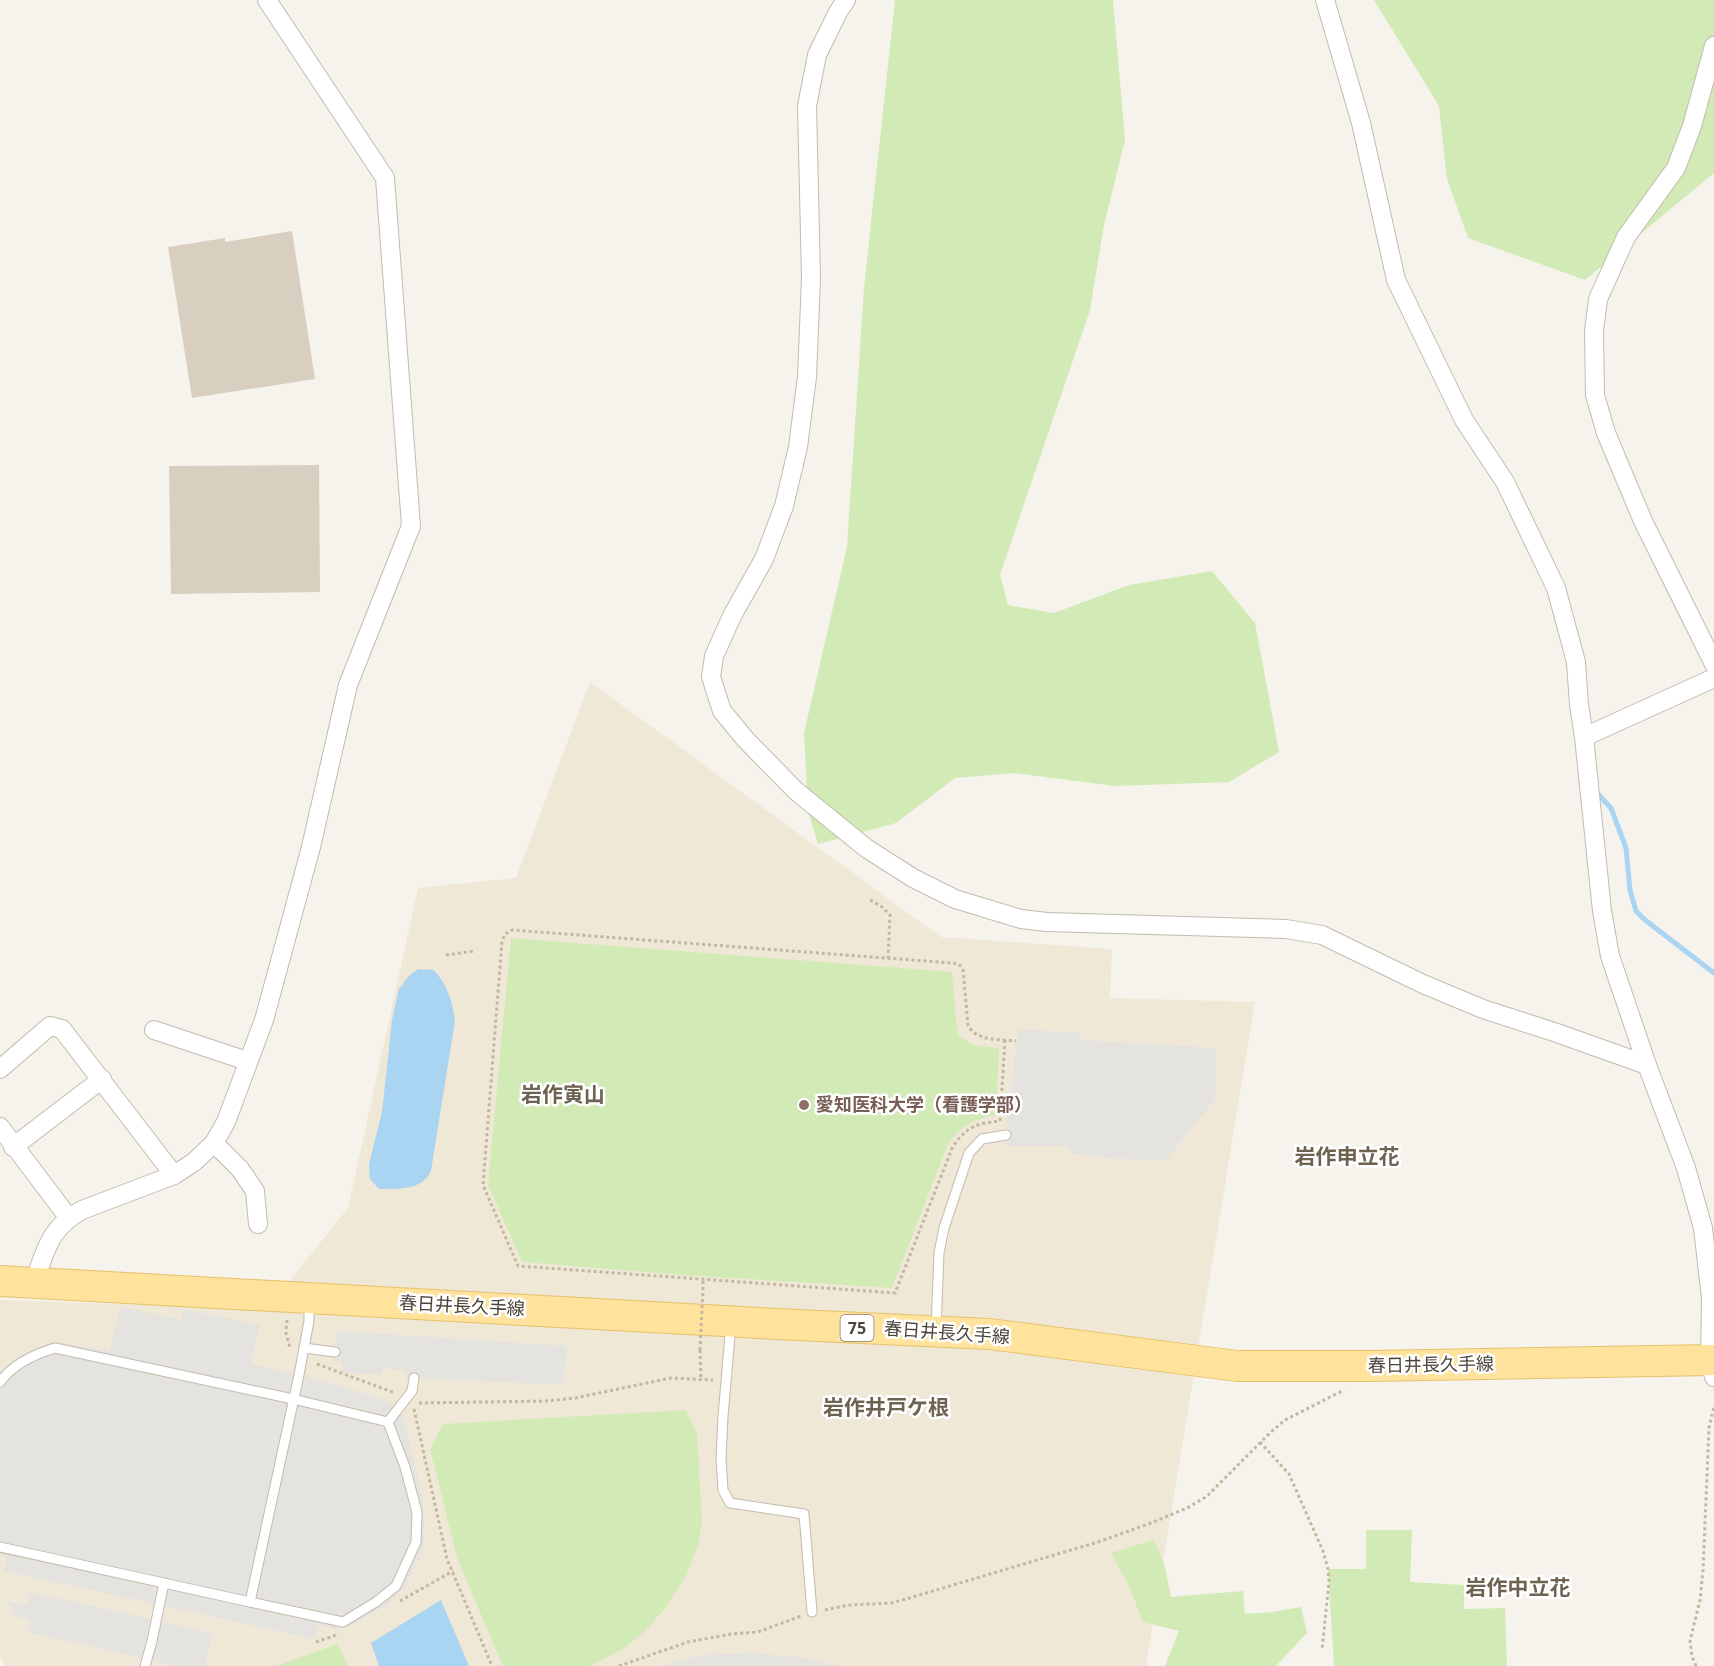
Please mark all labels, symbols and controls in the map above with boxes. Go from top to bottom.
district label: 岩作寅山 [521,1080,605,1108]
place label: 愛知医科大学（看護学部） [816,1092,1032,1116]
marker: 愛知医科大学（看護学部） [797,1098,811,1112]
district label: 岩作申立花 [1295,1142,1400,1170]
street label: 春日井長久手線 [399,1290,526,1320]
road number: 75 [840,1315,874,1341]
street label: 春日井長久手線 [883,1316,1011,1348]
street label: 春日井長久手線 [1368,1351,1494,1377]
district label: 岩作井戸ケ根 [823,1393,949,1421]
district label: 岩作中立花 [1466,1573,1571,1601]

